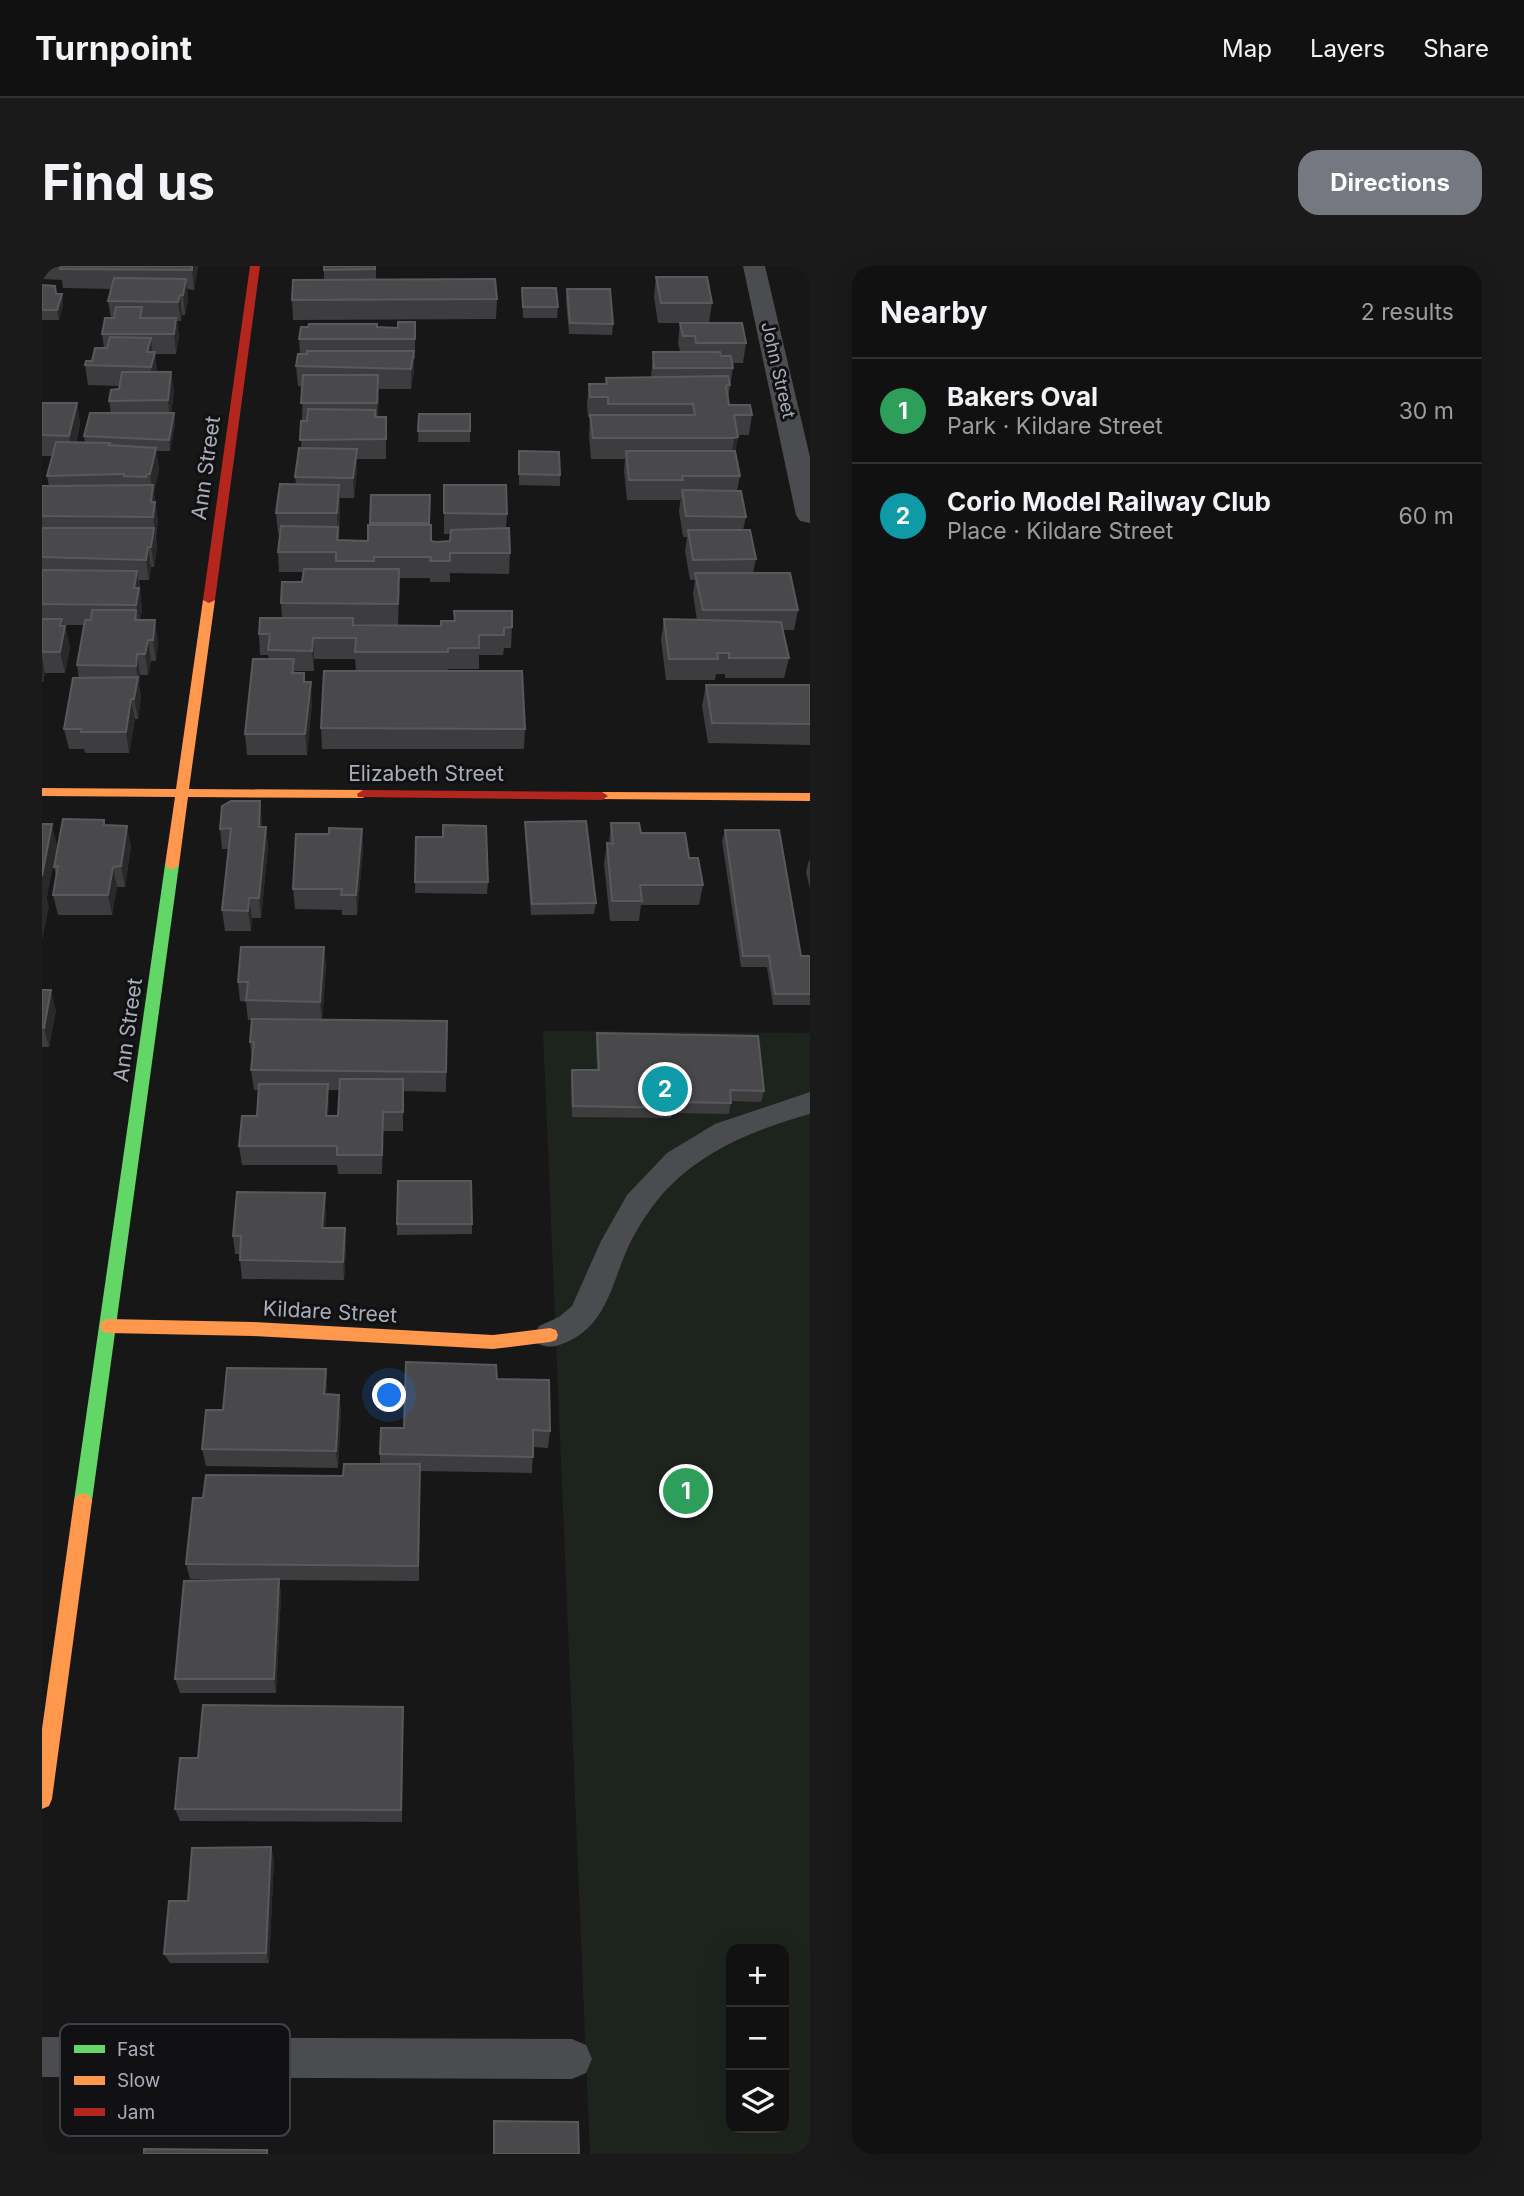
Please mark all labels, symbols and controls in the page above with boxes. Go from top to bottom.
text: Turnpoint [35,28,192,68]
text: Map [1222,34,1272,63]
text: Layers [1310,34,1385,63]
text: Share [1423,34,1489,63]
button: Directions [1298,150,1482,215]
text: Find us [42,153,215,212]
text: Nearby [880,294,988,330]
text: 2 results [1361,298,1454,326]
street label: John Street [757,320,800,420]
text: Bakers Oval [947,381,1098,412]
text: 1 [898,397,908,425]
text: 30 m [1399,397,1454,425]
text: Park · Kildare Street [947,412,1163,440]
street label: Ann Street [186,414,225,521]
text: Corio Model Railway Club [947,486,1271,517]
text: 2 [896,502,910,530]
text: 60 m [1399,502,1454,530]
text: Place · Kildare Street [947,517,1173,545]
street label: Elizabeth Street [348,761,504,786]
street label: Ann Street [108,976,147,1083]
pin: 2 [642,1063,688,1115]
street label: Kildare Street [262,1296,398,1328]
your location [372,1378,406,1412]
pin: 1 [663,1465,709,1517]
map controls [726,1944,789,2133]
button: + [726,1944,789,2007]
button: − [726,2007,789,2070]
legend [60,2024,290,2136]
text: Fast [117,2038,155,2061]
text: Slow [117,2069,160,2092]
button: layers [726,2070,789,2133]
text: Jam [117,2101,155,2124]

